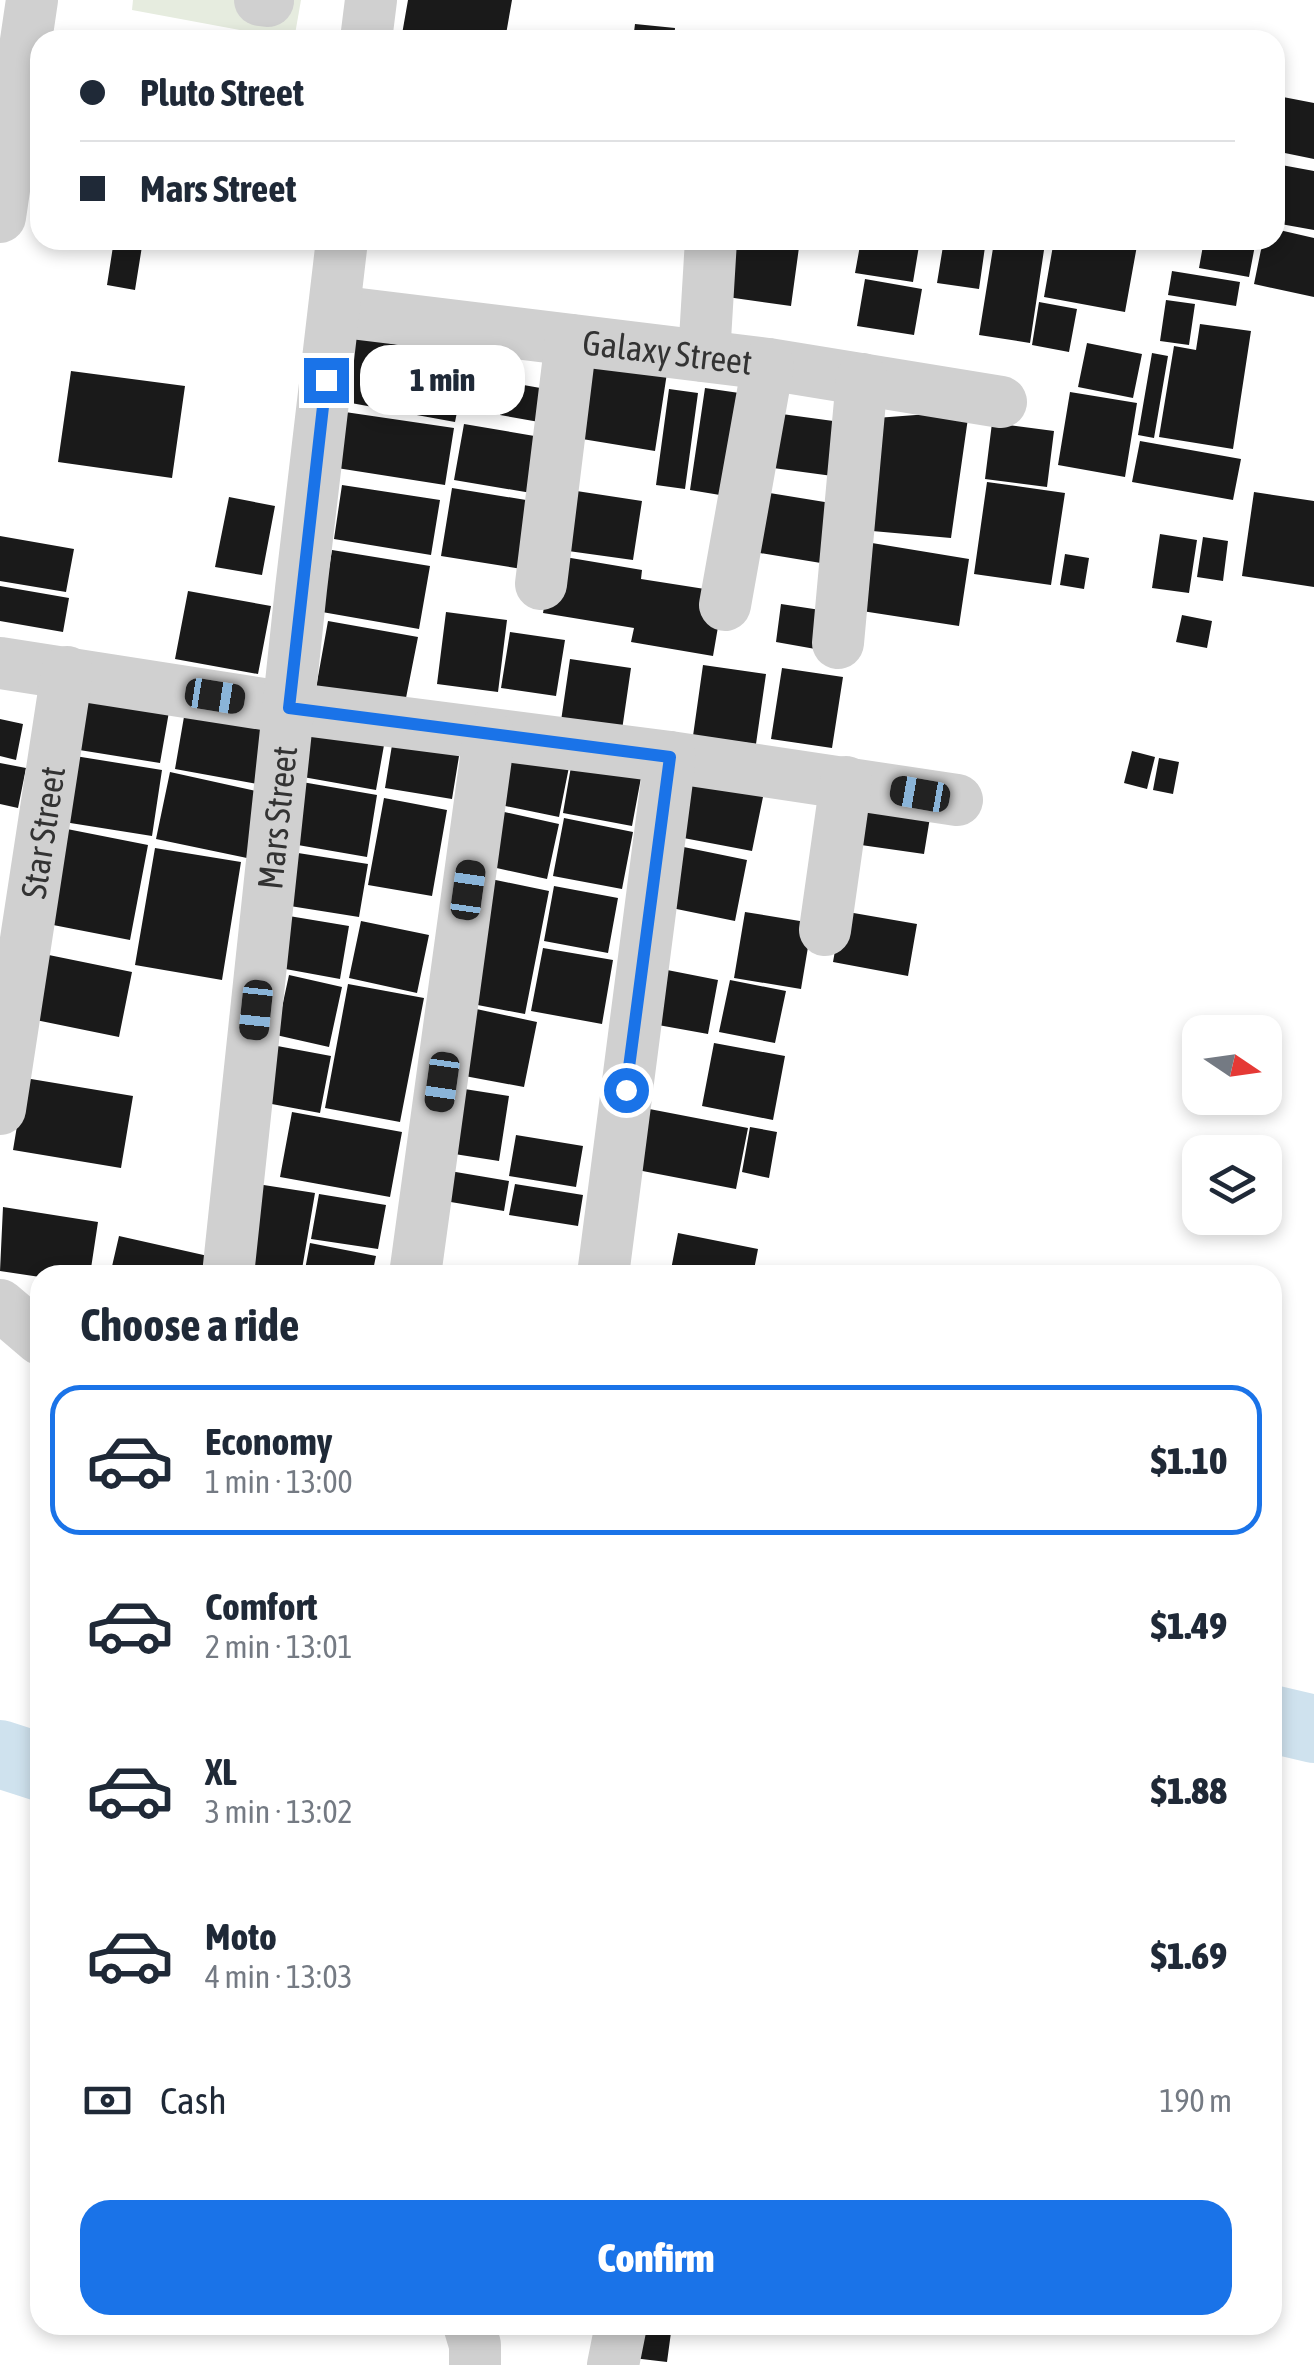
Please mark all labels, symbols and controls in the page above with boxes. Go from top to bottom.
text: Pluto Street [140,71,304,114]
text: Mars Street [140,167,296,210]
street label: Galaxy Street [580,321,755,382]
callout: 1 min [361,345,526,415]
route end [304,358,349,403]
text: 1 min [410,361,475,398]
car [183,676,247,716]
street label: Mars Street [249,744,304,891]
street label: Star Street [13,763,72,901]
car [888,774,952,814]
car [449,858,487,922]
car [238,979,274,1041]
north arrow [1182,1015,1282,1115]
map controls [1182,1015,1282,1235]
car [423,1050,461,1114]
route start [604,1068,649,1113]
button: layers [1182,1135,1282,1235]
text: Choose a ride [80,1299,299,1351]
icon: car [85,1415,175,1505]
text: Economy [205,1420,332,1463]
text: $1.10 [1151,1439,1227,1482]
text: 1 min · 13:00 [205,1463,352,1500]
icon: car [85,1580,175,1670]
text: Comfort [205,1585,317,1628]
text: $1.49 [1151,1604,1227,1647]
text: 2 min · 13:01 [205,1628,352,1665]
icon: car [85,1745,175,1835]
text: XL [205,1750,237,1793]
text: $1.88 [1151,1769,1227,1812]
text: 3 min · 13:02 [205,1793,352,1830]
icon: car [85,1910,175,2000]
text: Moto [205,1915,277,1958]
text: $1.69 [1151,1934,1227,1977]
text: 4 min · 13:03 [205,1958,352,1995]
icon: cash [80,2073,135,2128]
text: Cash [160,2079,227,2122]
text: 190 m [1159,2082,1232,2119]
button: Confirm [80,2200,1232,2315]

